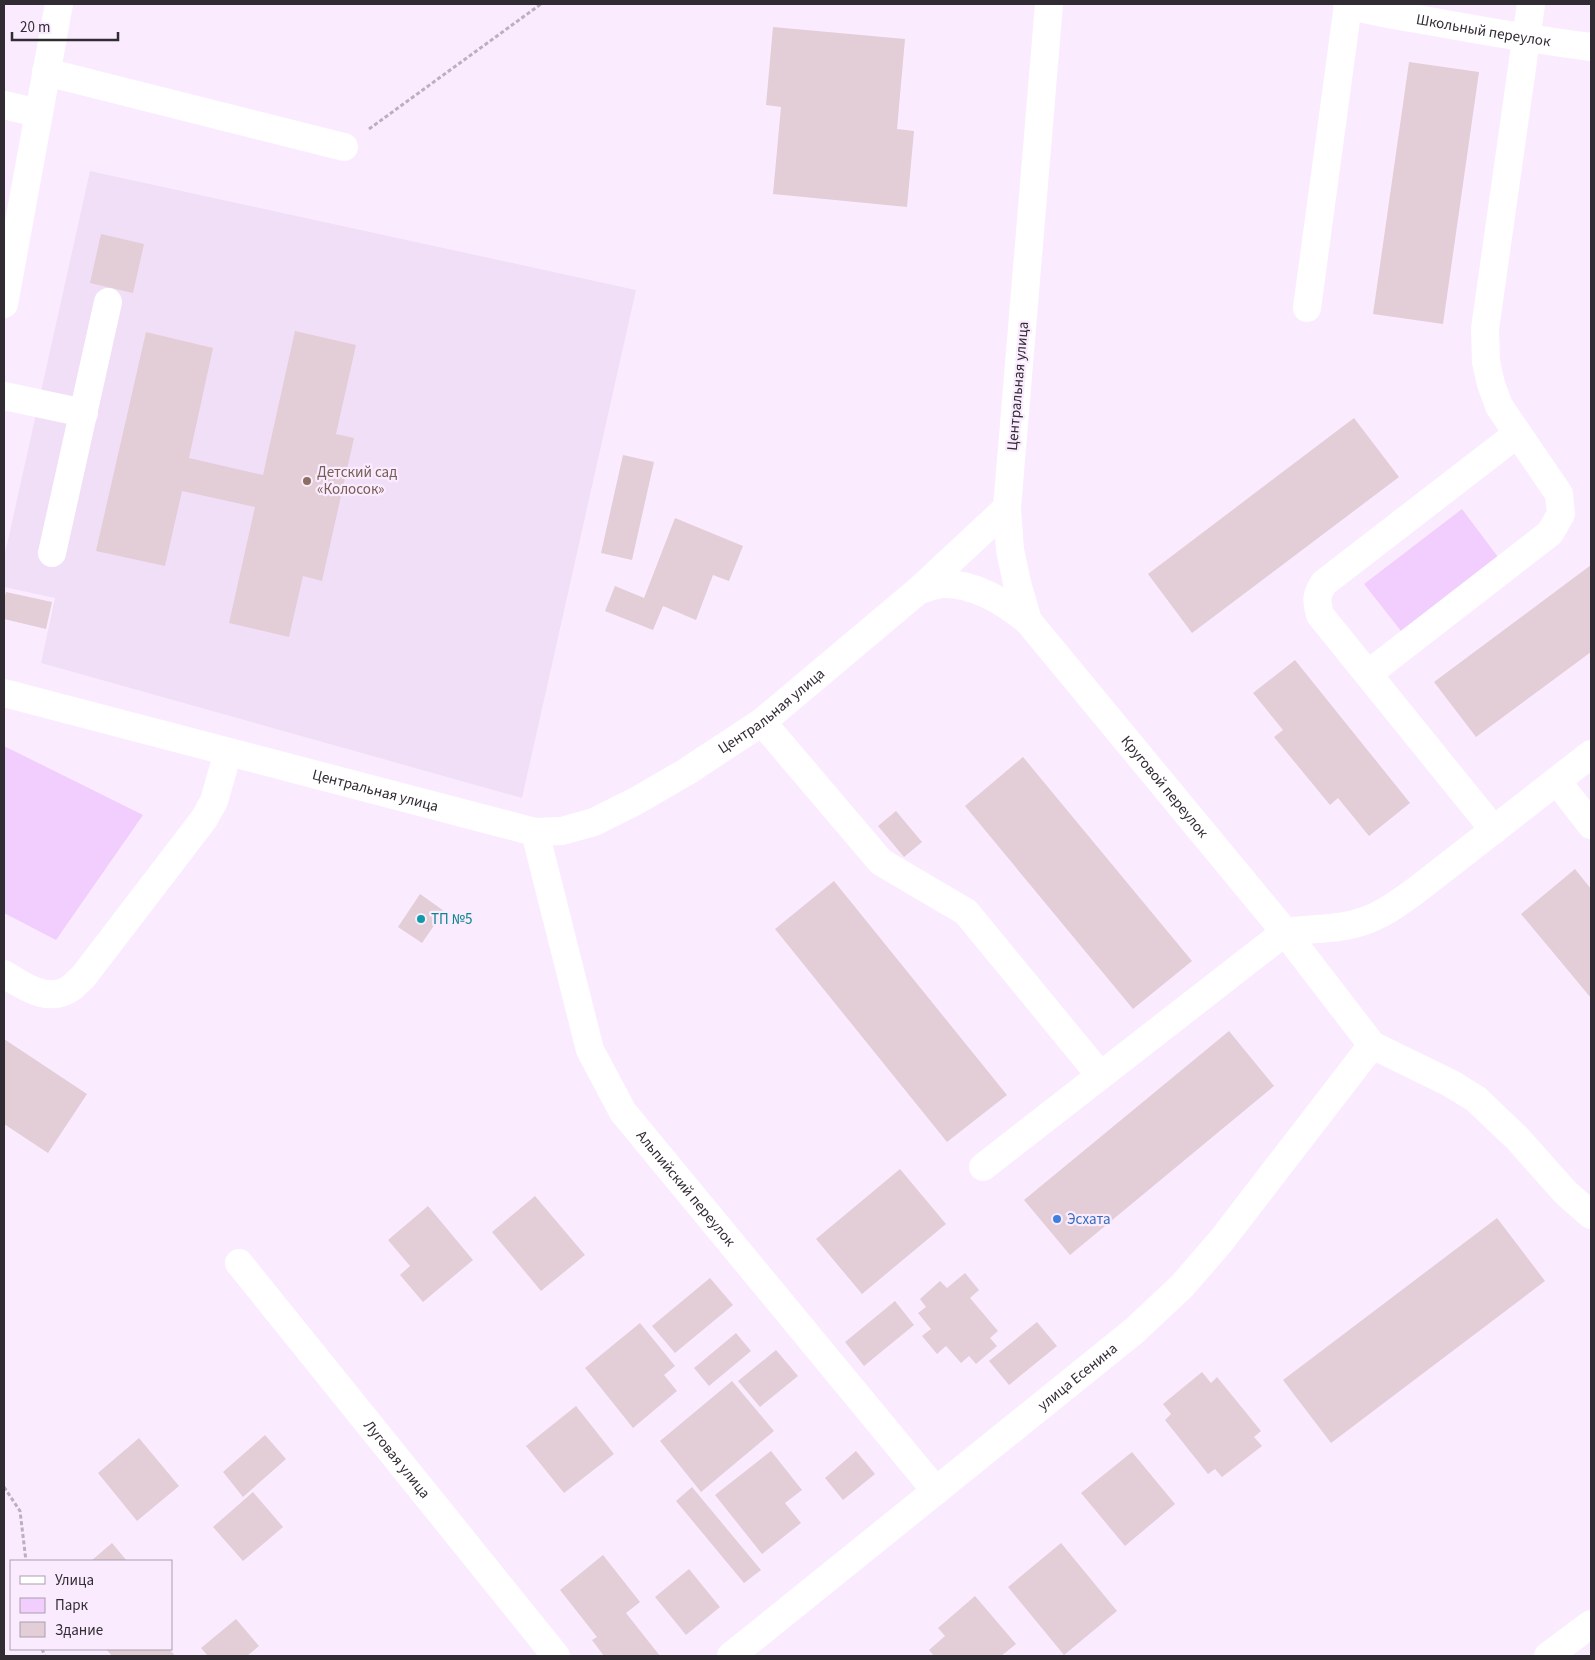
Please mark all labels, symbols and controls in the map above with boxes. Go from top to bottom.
street label: Школьный переулок [1415,8,1553,52]
scale bar [12,10,119,42]
text: 20 m [20,17,50,38]
street label: Центральная улица [1002,321,1034,451]
place label: Детский сад «Колосок» [317,462,397,500]
marker: Детский сад «Колосок» [301,475,313,487]
street label: Центральная улица [714,663,829,759]
street label: Круговой переулок [1116,731,1214,843]
street label: Центральная улица [310,764,441,817]
place label: ТП №5 [431,909,473,930]
marker: ТП №5 [415,913,427,925]
street label: Альпийский переулок [632,1126,741,1251]
place label: Эсхата [1067,1209,1111,1230]
marker: Эсхата [1051,1213,1063,1225]
street label: улица Есенина [1033,1338,1122,1415]
street label: Луговая улица [359,1415,435,1503]
legend [10,1560,172,1650]
text: Улица [55,1570,94,1591]
text: Парк [55,1595,89,1616]
text: Здание [55,1620,103,1641]

